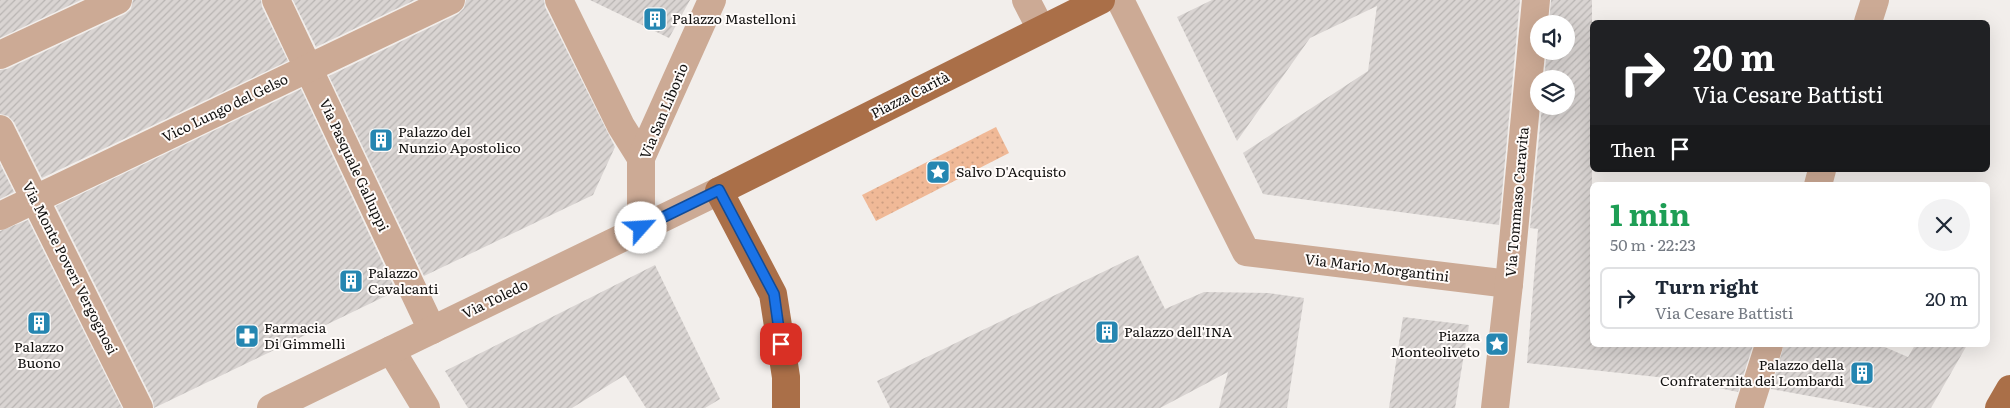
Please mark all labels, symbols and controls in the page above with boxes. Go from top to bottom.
building icon: Palazzo Mastelloni [642,6,668,32]
place label: Palazzo Mastelloni [672,8,796,28]
map controls [1530,15,1575,115]
button: sound [1530,15,1575,60]
text: 20 m [1693,30,1775,82]
icon: right [1610,40,1675,105]
street label: Via San Liborio [634,60,692,162]
street label: Piazza Carità [867,66,953,122]
street label: Vico Lungo del Gelso [158,68,291,146]
button: layers [1530,70,1575,115]
text: Via Cesare Battisti [1693,77,1883,110]
street label: Via Pasquale Galluppi [315,95,395,235]
place label: Palazzo del Nunzio Apostolico [398,121,521,157]
street label: Via Tommaso Caravita [1499,126,1533,278]
building icon: Palazzo del Nunzio Apostolico [368,127,394,153]
text: Then [1610,135,1656,163]
icon: arrive [1666,135,1694,163]
place icon: Salvo D'Acquisto [925,159,951,185]
place label: Salvo D'Acquisto [956,161,1066,181]
street label: Via Monte Poveri Vergognosi [19,178,123,358]
text: 1 min [1610,191,1690,235]
button: close [1918,199,1970,251]
position arrow [614,201,666,253]
text: 50 m · 22:23 [1610,232,1696,256]
street label: Via Mario Morgantini [1304,248,1451,286]
place label: Palazzo Cavalcanti [368,262,439,298]
building icon: Palazzo Cavalcanti [338,268,364,294]
text: Turn right [1655,272,1759,300]
street label: Via Toledo [458,274,531,323]
icon: right [1612,284,1640,312]
text: 20 m [1925,284,1968,312]
text: Via Cesare Battisti [1655,300,1793,324]
building icon: Palazzo Buono [26,310,52,336]
place label: Farmacia Di Gimmelli [264,317,346,353]
building icon: Palazzo dell'INA [1094,319,1120,345]
place label: Palazzo dell'INA [1124,321,1233,341]
pharmacy icon: Farmacia Di Gimmelli [234,323,260,349]
pin [760,323,802,365]
place label: Piazza Monteoliveto [1391,325,1480,361]
icon: arrive [767,330,795,358]
place icon: Piazza Monteoliveto [1484,331,1510,357]
place label: Palazzo Buono [14,336,64,372]
place label: Palazzo della Confraternita dei Lombardi [1660,354,1844,390]
building icon: Palazzo della Confraternita dei Lombardi [1849,360,1875,386]

